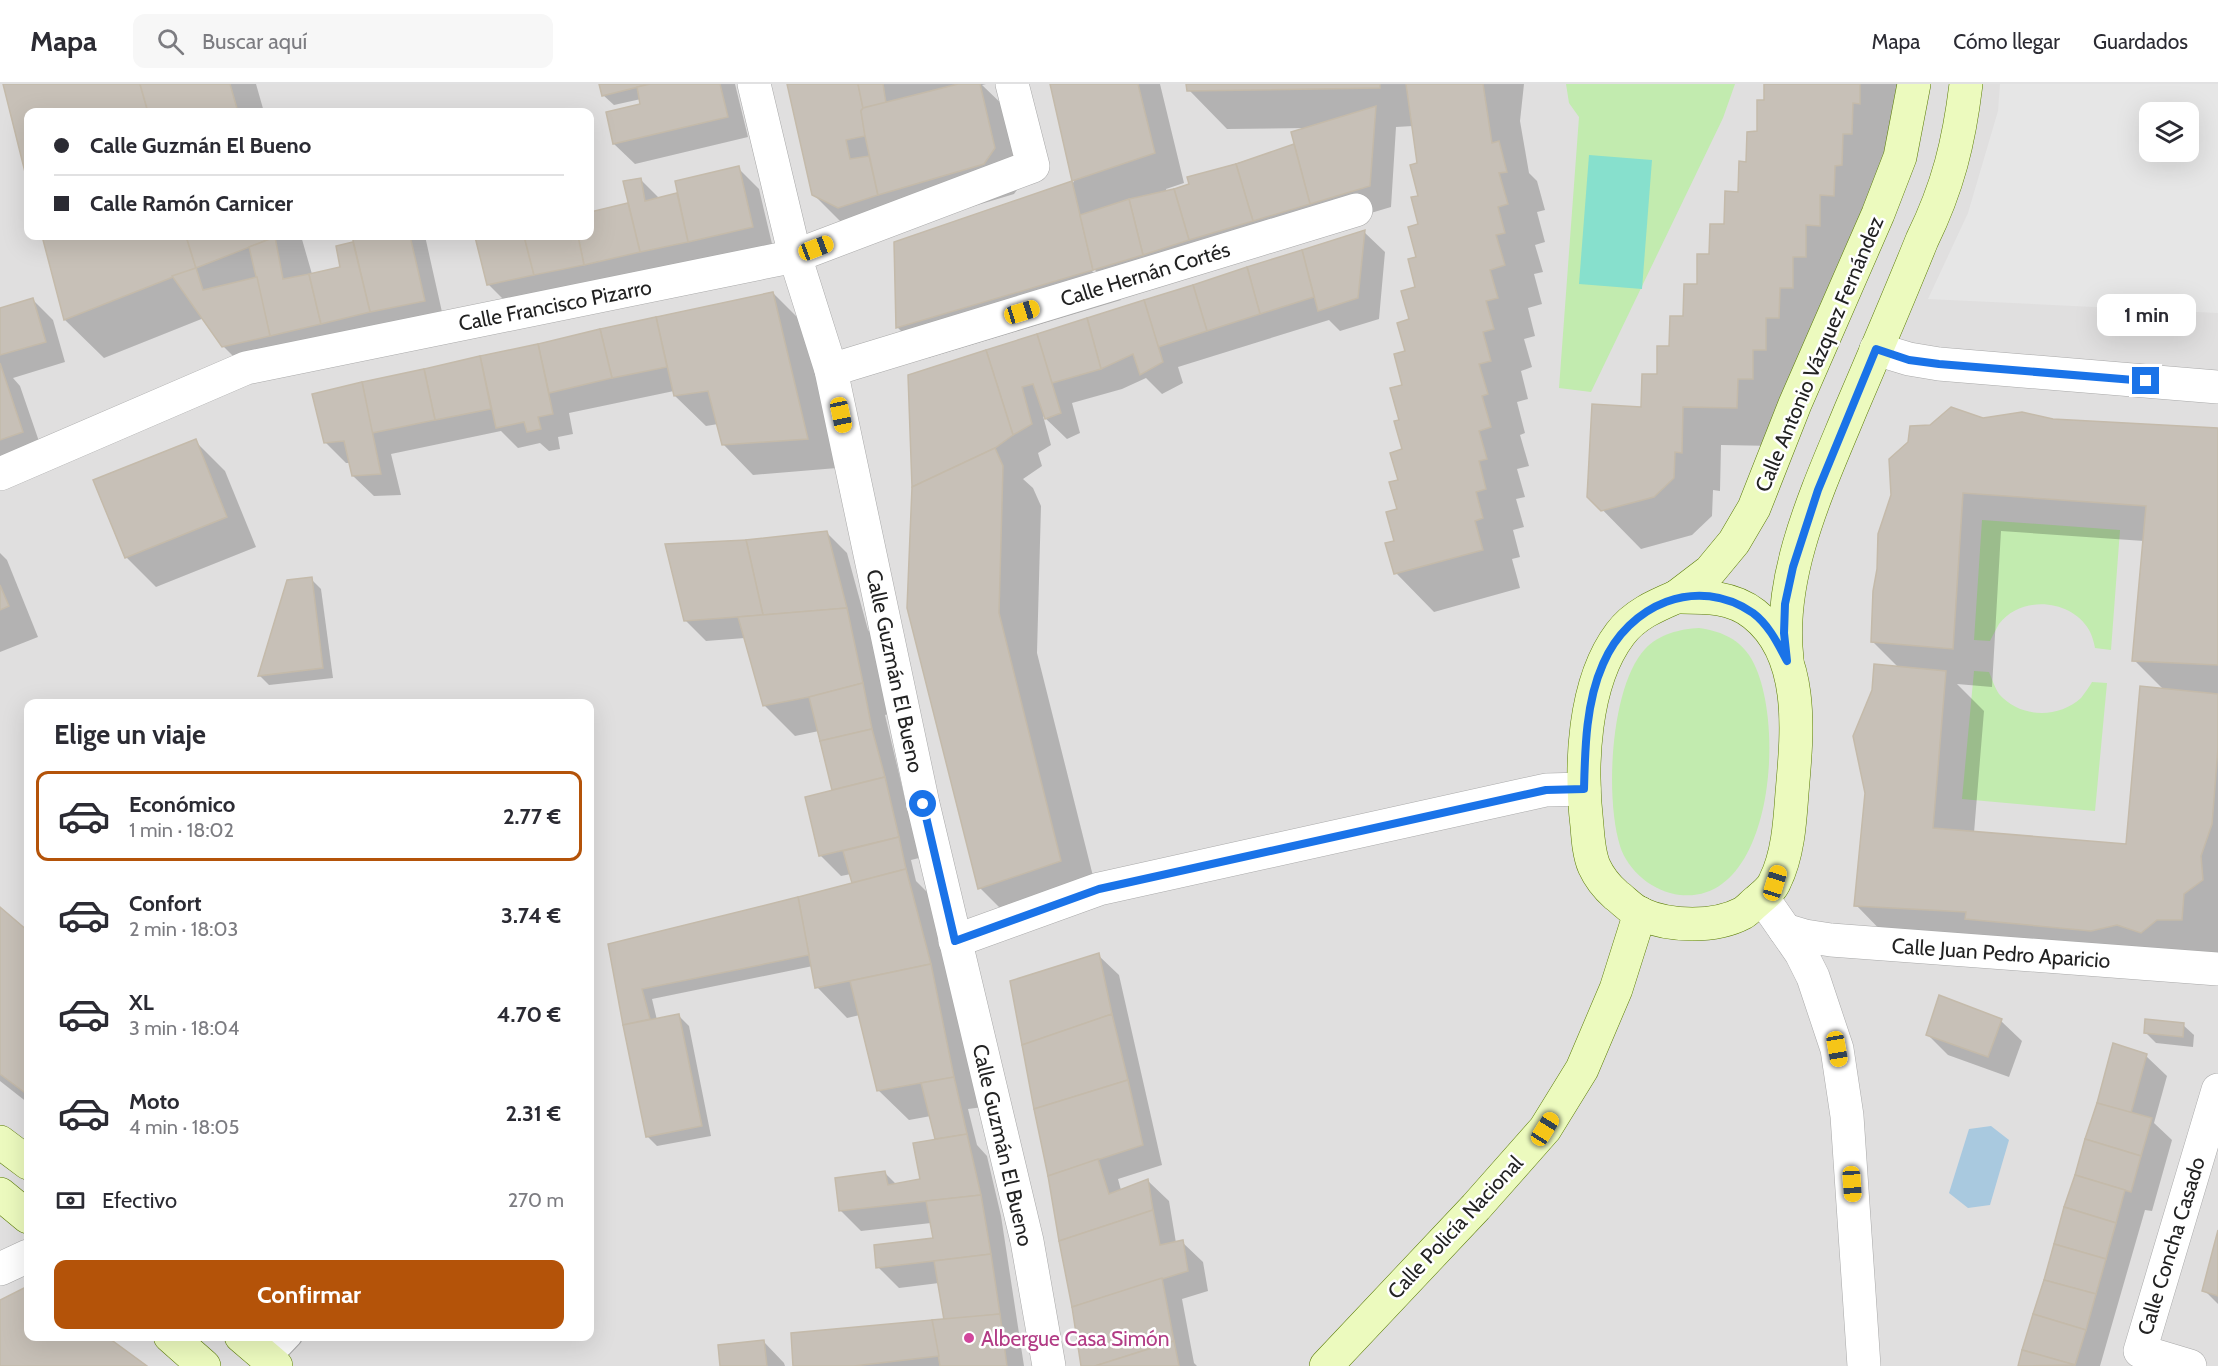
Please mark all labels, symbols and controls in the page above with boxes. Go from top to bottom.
search box [133,14,553,68]
text: Mapa [30,24,97,58]
icon: search [154,25,187,58]
text: Buscar aquí [202,28,307,55]
text: Mapa [1872,29,1920,54]
text: Cómo llegar [1953,29,2060,54]
text: Guardados [2093,29,2188,54]
map controls [2139,102,2199,162]
button: layers [2139,102,2199,162]
text: Calle Guzmán El Bueno [90,132,311,159]
text: Calle Ramón Carnicer [90,190,293,217]
street label: Calle Antonio Vázquez Fernández [1749,212,1889,496]
car [796,233,836,263]
street label: Calle Hernán Cortés [1057,236,1233,312]
street label: Calle Francisco Pizarro [456,274,654,336]
callout: 1 min [2096,294,2196,336]
car [1002,298,1042,326]
text: 1 min [2124,303,2169,327]
route end [2132,367,2159,394]
car [828,396,854,434]
street label: Calle Guzmán El Bueno [861,567,929,775]
text: Elige un viaje [54,718,206,751]
icon: car [57,789,111,843]
route start [909,790,936,817]
text: Económico [129,791,235,818]
text: 2.77 € [503,803,561,830]
text: 1 min · 18:02 [129,818,234,842]
car [1761,863,1789,903]
icon: car [57,888,111,942]
text: Confort [129,890,202,917]
text: 3.74 € [501,902,561,929]
text: 2 min · 18:03 [129,917,238,941]
street label: Calle Juan Pedro Aparicio [1891,933,2111,973]
icon: car [57,987,111,1041]
text: XL [129,989,154,1016]
text: 4.70 € [497,1001,561,1028]
text: 3 min · 18:04 [129,1016,239,1040]
car [1825,1030,1849,1068]
street label: Calle Guzmán El Bueno [968,1041,1038,1249]
icon: car [57,1086,111,1140]
text: Moto [129,1088,180,1115]
text: 2.31 € [505,1100,561,1127]
car [1528,1109,1562,1149]
text: 4 min · 18:05 [129,1115,239,1139]
street label: Calle Policía Nacional [1382,1150,1528,1304]
street label: Calle Concha Casado [2132,1154,2210,1338]
car [1842,1165,1862,1203]
icon: cash [54,1184,87,1217]
text: Efectivo [102,1187,177,1214]
text: 270 m [508,1188,564,1212]
button: Confirmar [54,1260,564,1329]
place label: Albergue Casa Simón [981,1326,1169,1351]
marker: Albergue Casa Simón [962,1331,976,1345]

